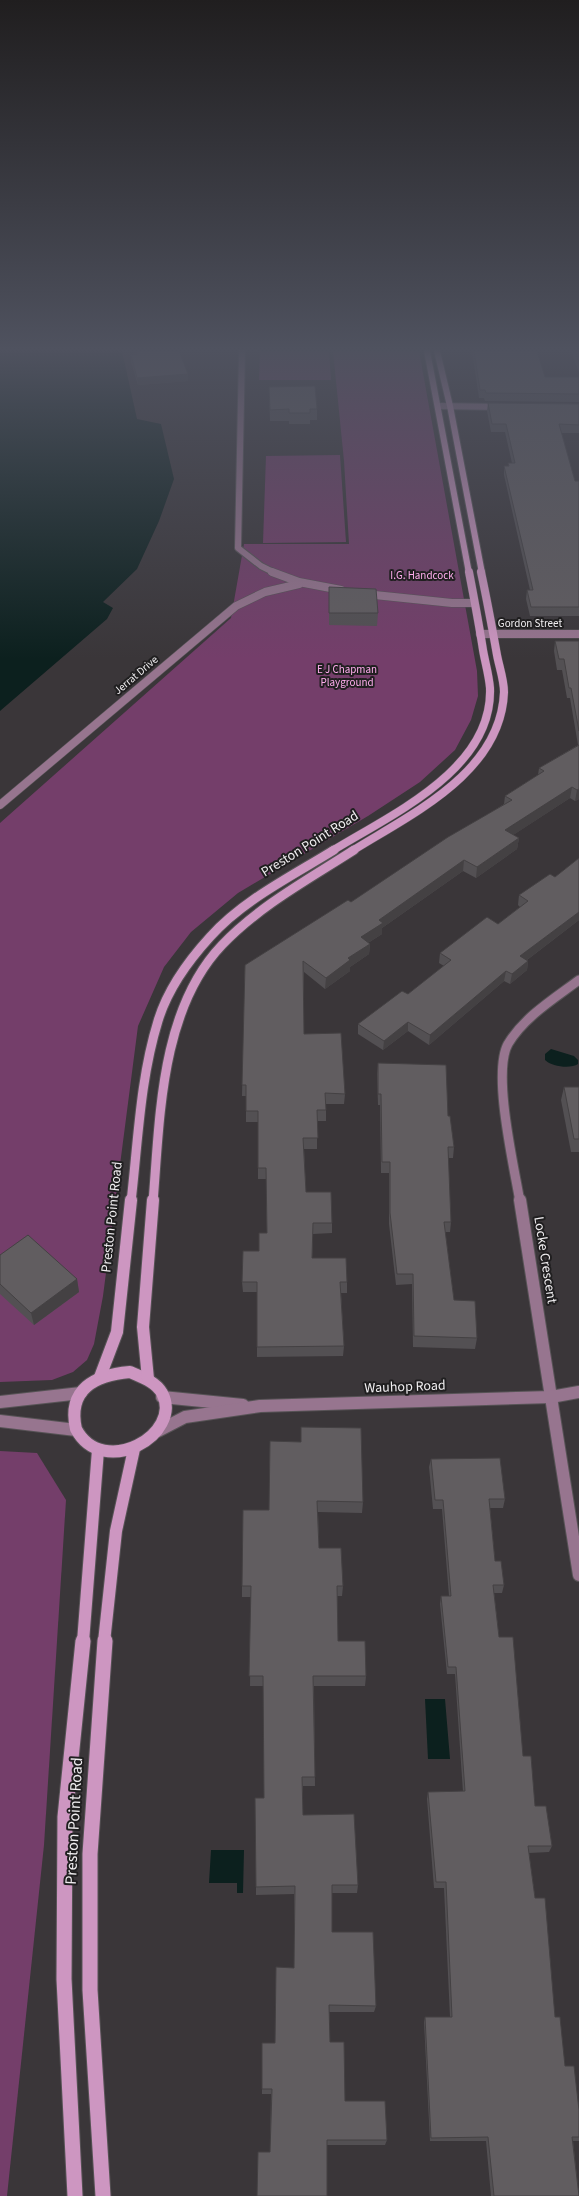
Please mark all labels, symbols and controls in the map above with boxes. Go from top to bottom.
park label: I.G. Handcock [390,568,454,583]
street label: Gordon Street [498,616,562,631]
street label: Jerrat Drive [111,652,162,698]
park label: E J Chapman Playground [317,662,377,690]
street label: Preston Point Road [257,806,363,882]
street label: Preston Point Road [96,1160,128,1274]
street label: Locke Crescent [528,1215,562,1305]
street label: Wauhop Road [364,1376,446,1398]
street label: Preston Point Road [60,1757,88,1885]

